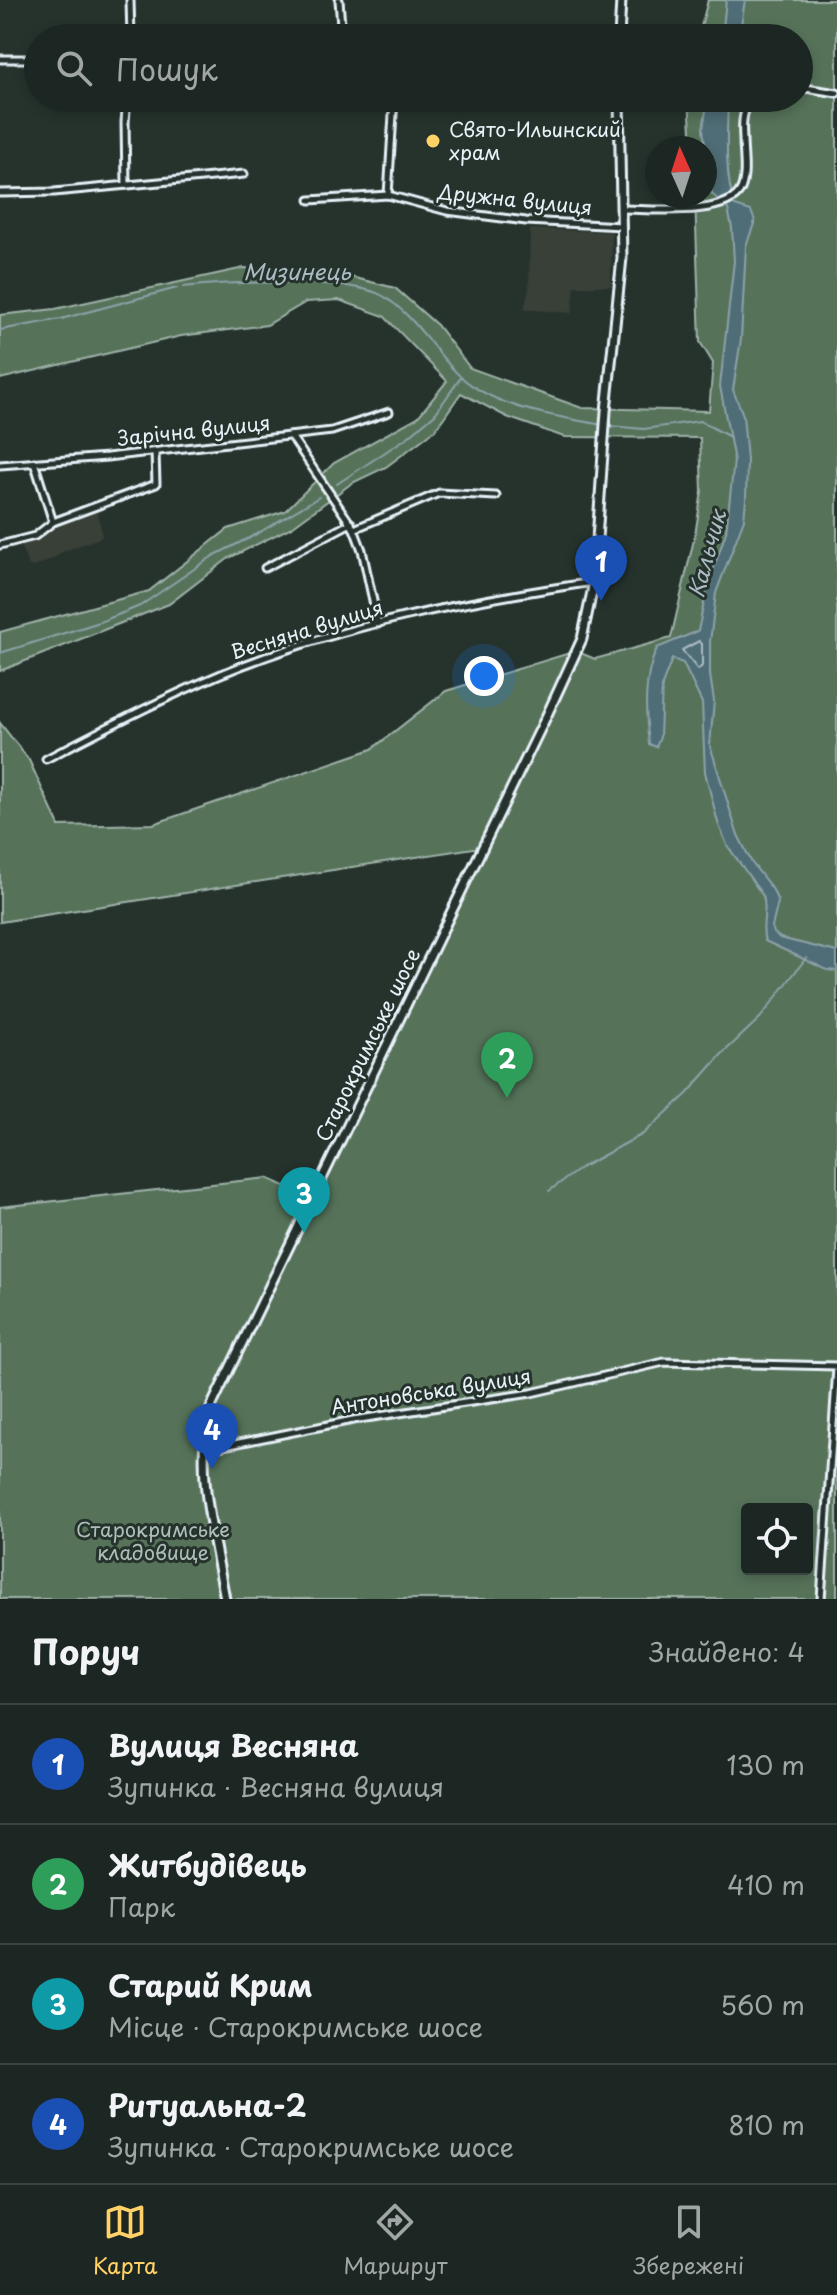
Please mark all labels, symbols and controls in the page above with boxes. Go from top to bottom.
search box [24,24,813,112]
icon: search [52,46,96,90]
text: Пошук [116,46,218,91]
place label: Свято-Ильинский храм [449,114,621,167]
marker: Свято-Ильинский храм [424,132,442,150]
north arrow [645,136,717,208]
street label: Дружна вулиця [436,176,594,222]
water label: Мизинець [243,254,352,287]
street label: Зарічна вулиця [116,407,272,453]
water label: Кальчик [678,504,734,601]
pin: 1 [575,535,627,601]
street label: Весняна вулиця [227,592,387,666]
your location [464,656,504,696]
street label: Старокримське шосе [307,943,427,1146]
pin: 2 [481,1032,533,1098]
pin: 3 [278,1167,330,1233]
street label: Антоновська вулиця [329,1360,533,1422]
pin: 4 [186,1403,238,1469]
map controls [741,1503,813,1575]
button: locate [741,1503,813,1575]
park label: Старокримське кладовище [76,1514,230,1567]
text: Поруч [32,1625,140,1677]
text: Знайдено: 4 [649,1632,805,1671]
text: Вулиця Весняна [108,1722,359,1767]
text: 1 [52,1745,64,1784]
text: 130 m [726,1745,805,1784]
text: Зупинка · Весняна вулиця [108,1767,444,1806]
text: Житбудівець [108,1842,307,1887]
text: 2 [49,1865,67,1904]
text: 410 m [727,1865,805,1904]
text: Парк [108,1887,175,1926]
text: Старий Крим [108,1962,313,2007]
text: 3 [49,1985,67,2024]
text: 560 m [720,1985,805,2024]
text: Місце · Старокримське шосе [108,2007,483,2046]
text: Ритуальна-2 [108,2082,307,2127]
text: 4 [49,2105,67,2144]
text: 810 m [729,2105,805,2144]
text: Зупинка · Старокримське шосе [108,2127,514,2166]
tab: Карта [93,2200,158,2281]
tab: Маршрут [343,2200,448,2281]
tab: Збережені [633,2200,744,2281]

